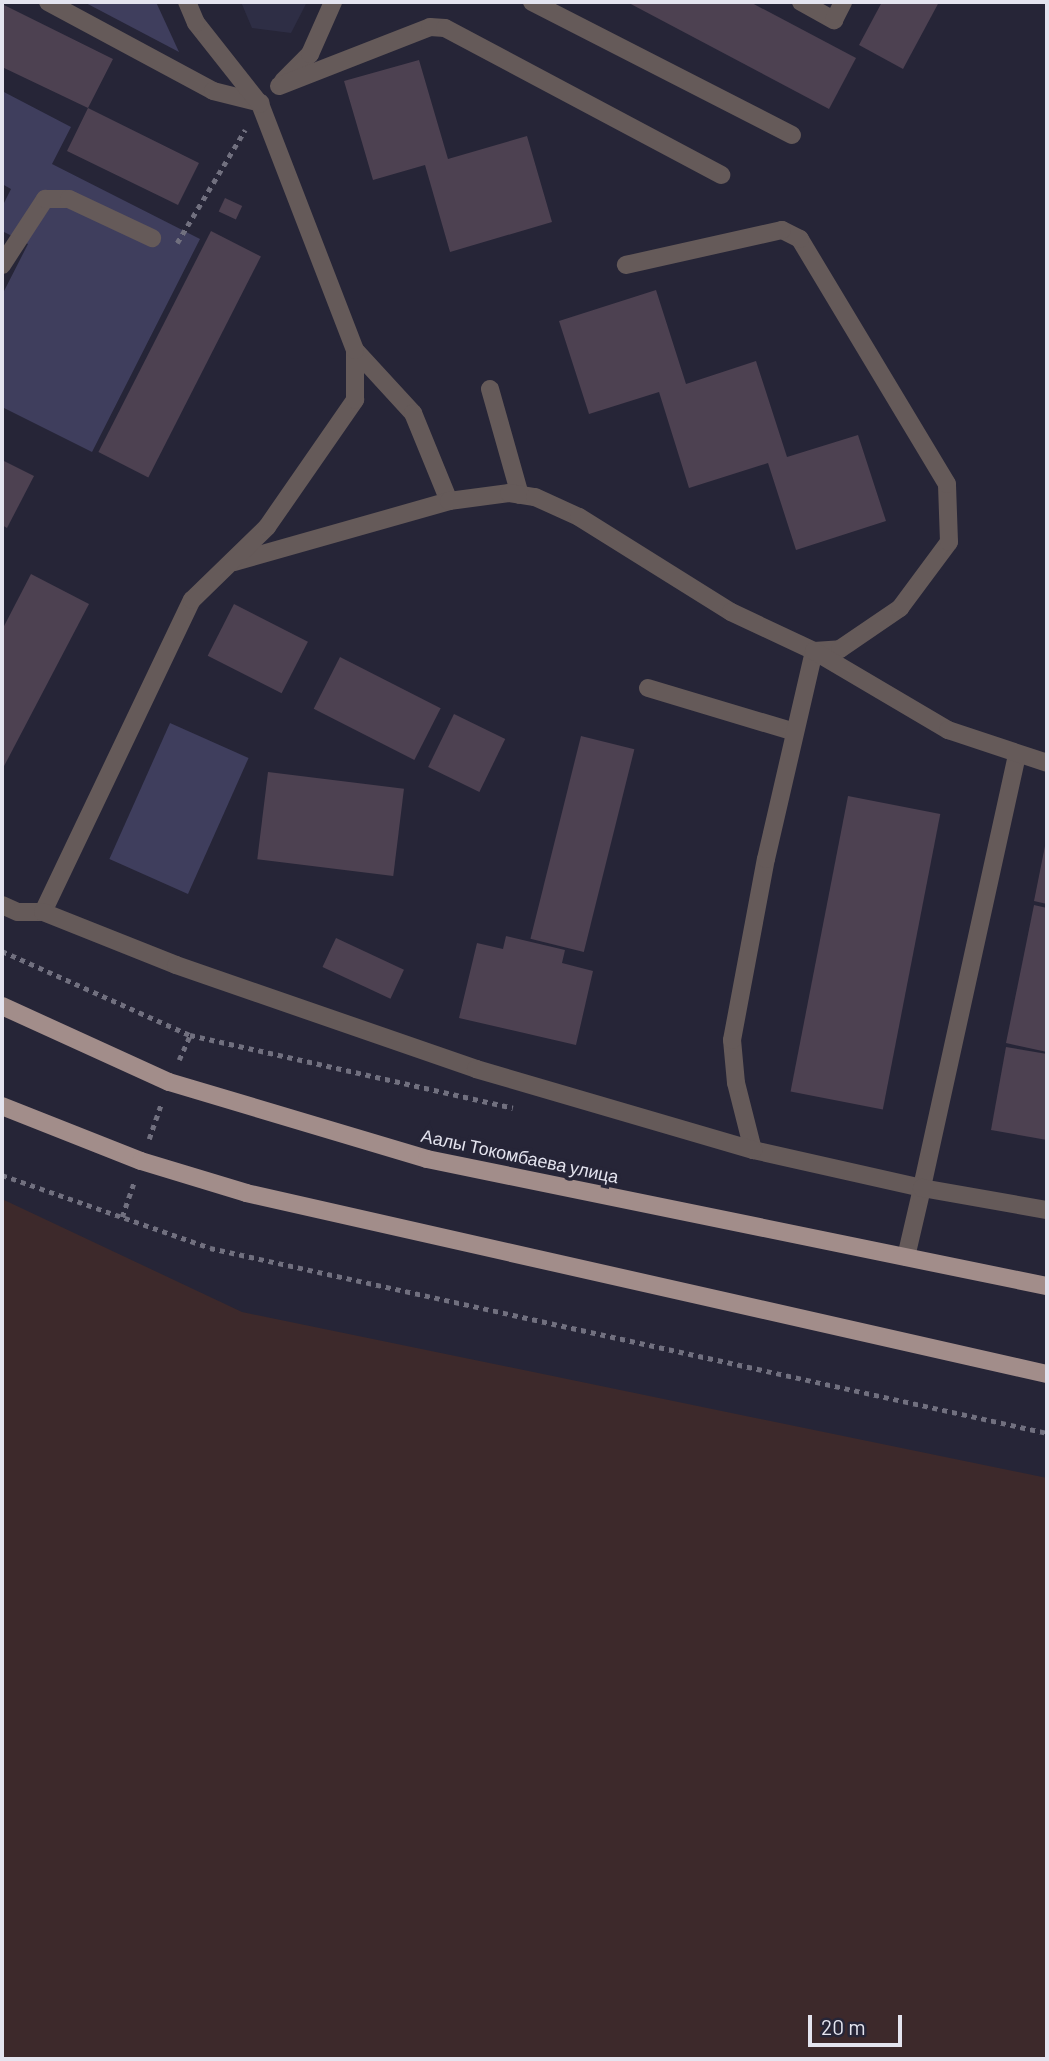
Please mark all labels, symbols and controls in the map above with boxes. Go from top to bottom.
street label: Аалы Токомбаева улица [419,1124,621,1188]
scale bar [811,2002,906,2046]
text: 20 m [821,2014,866,2039]

